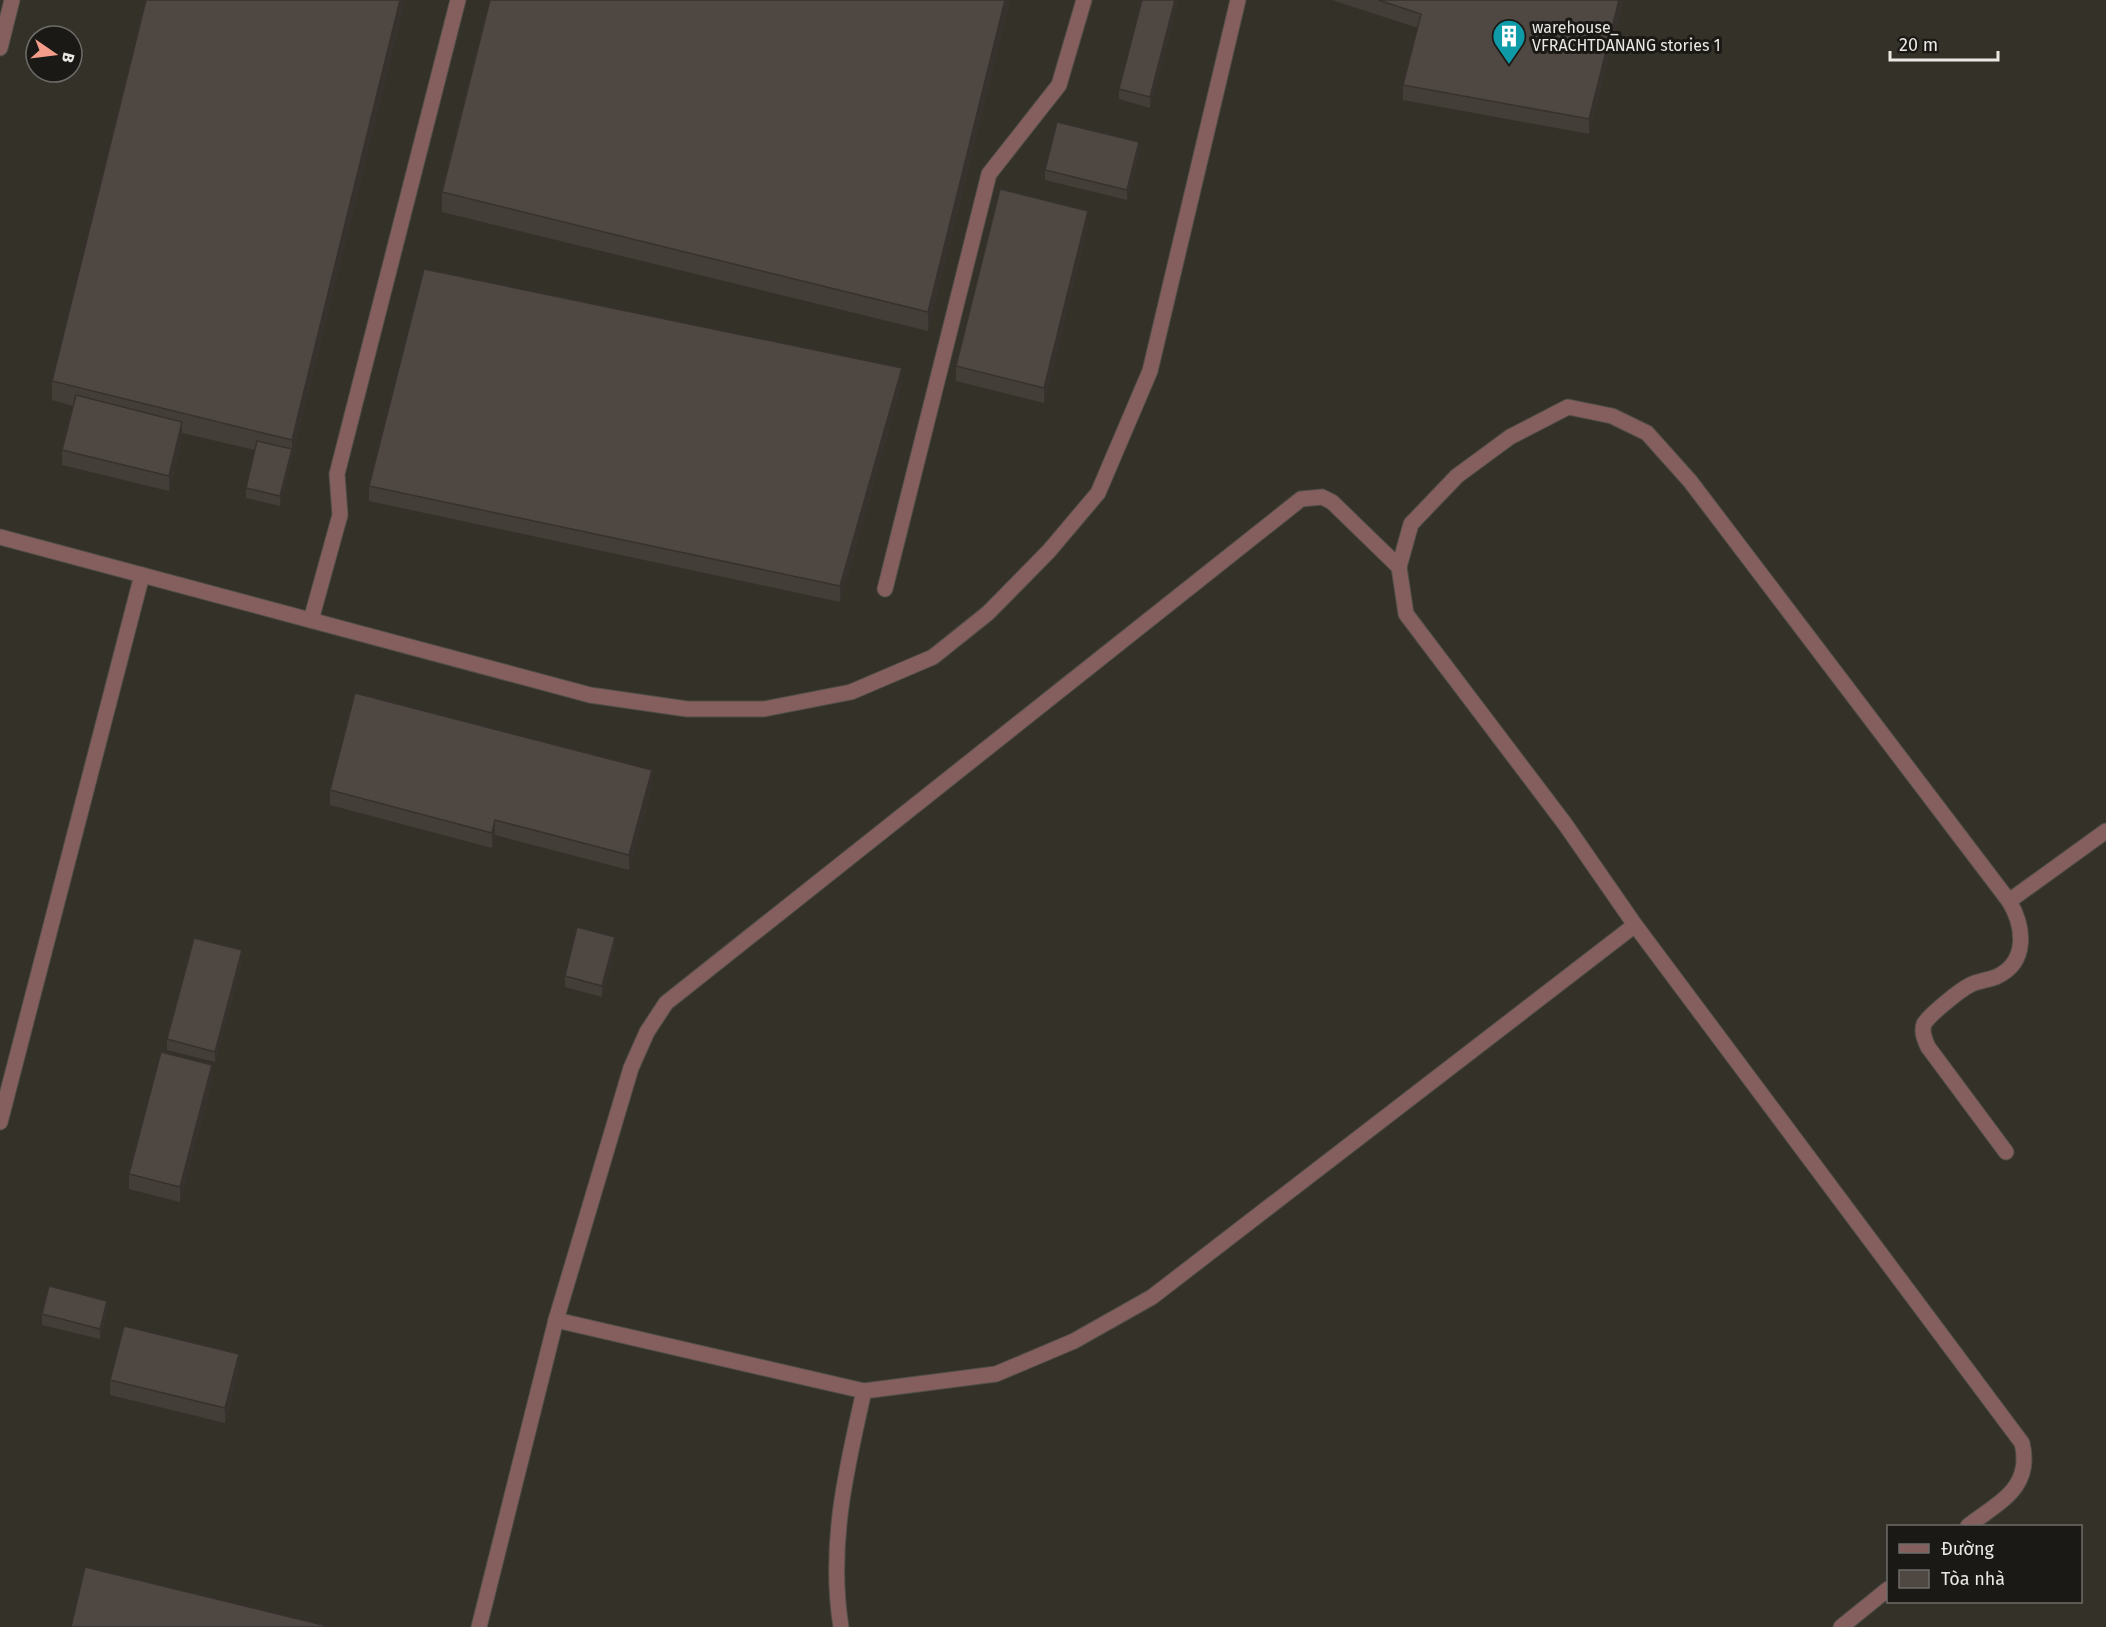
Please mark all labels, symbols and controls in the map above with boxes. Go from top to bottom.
building icon: warehouse_ VFRACHTDANANG stories 1 [1491,18,1527,65]
place label: warehouse_ VFRACHTDANANG stories 1 [1532,18,1721,55]
north arrow [24,24,84,84]
scale bar [1890,24,1998,62]
text: 20 m [1899,34,1938,56]
text: B [58,50,78,65]
legend [1887,1525,2082,1603]
text: Đường [1941,1538,1995,1560]
text: Tòa nhà [1941,1568,2005,1590]

